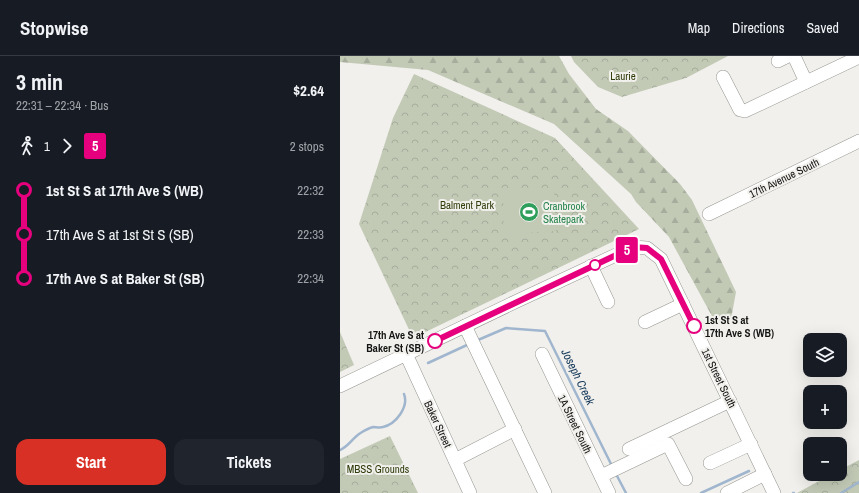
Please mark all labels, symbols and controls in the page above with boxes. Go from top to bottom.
text: Stopwise [20,15,88,41]
text: Map [688,19,710,37]
text: Directions [732,19,784,37]
text: Saved [806,19,839,37]
text: 3 min [16,67,63,97]
park label: Laurie [610,69,636,83]
text: $2.64 [293,80,324,101]
text: 22:31 – 22:34 · Bus [16,97,108,114]
icon: walk [16,135,38,157]
icon: forward [56,135,78,157]
text: 5 [92,137,98,155]
text: 1 [44,138,50,155]
text: 2 stops [290,138,324,155]
street label: 17th Avenue South [747,155,821,201]
text: 1st St S at 17th Ave S (WB) [46,180,203,201]
text: 22:32 [297,182,324,199]
park label: Balment Park [440,198,495,212]
place label: Cranbrook Skatepark [543,199,586,226]
sports icon: Cranbrook Skatepark [518,201,540,223]
text: 17th Ave S at 1st St S (SB) [46,224,194,245]
text: 22:33 [297,226,324,243]
line badge: 5 [614,237,640,263]
text: 5 [624,241,630,259]
unlabelled marker [589,259,601,271]
text: 17th Ave S at Baker St (SB) [46,268,204,289]
text: 22:34 [297,270,324,287]
place label: 1st St S at 17th Ave S (WB) [705,313,774,340]
marker: 1st St S at 17th Ave S (WB) [686,318,702,334]
place label: 17th Ave S at Baker St (SB) [366,328,424,355]
marker: 17th Ave S at Baker St (SB) [427,333,443,349]
map controls [803,333,847,481]
button: layers [803,333,847,377]
water label: Joseph Creek [557,345,599,409]
street label: 1st Street South [699,346,739,410]
button: + [803,385,847,429]
street label: 1A Street South [555,393,595,455]
street label: Baker Street [421,398,455,450]
button: − [803,437,847,481]
button: Start [16,439,166,485]
button: Tickets [174,439,324,485]
park label: MBSS Grounds [347,462,410,476]

